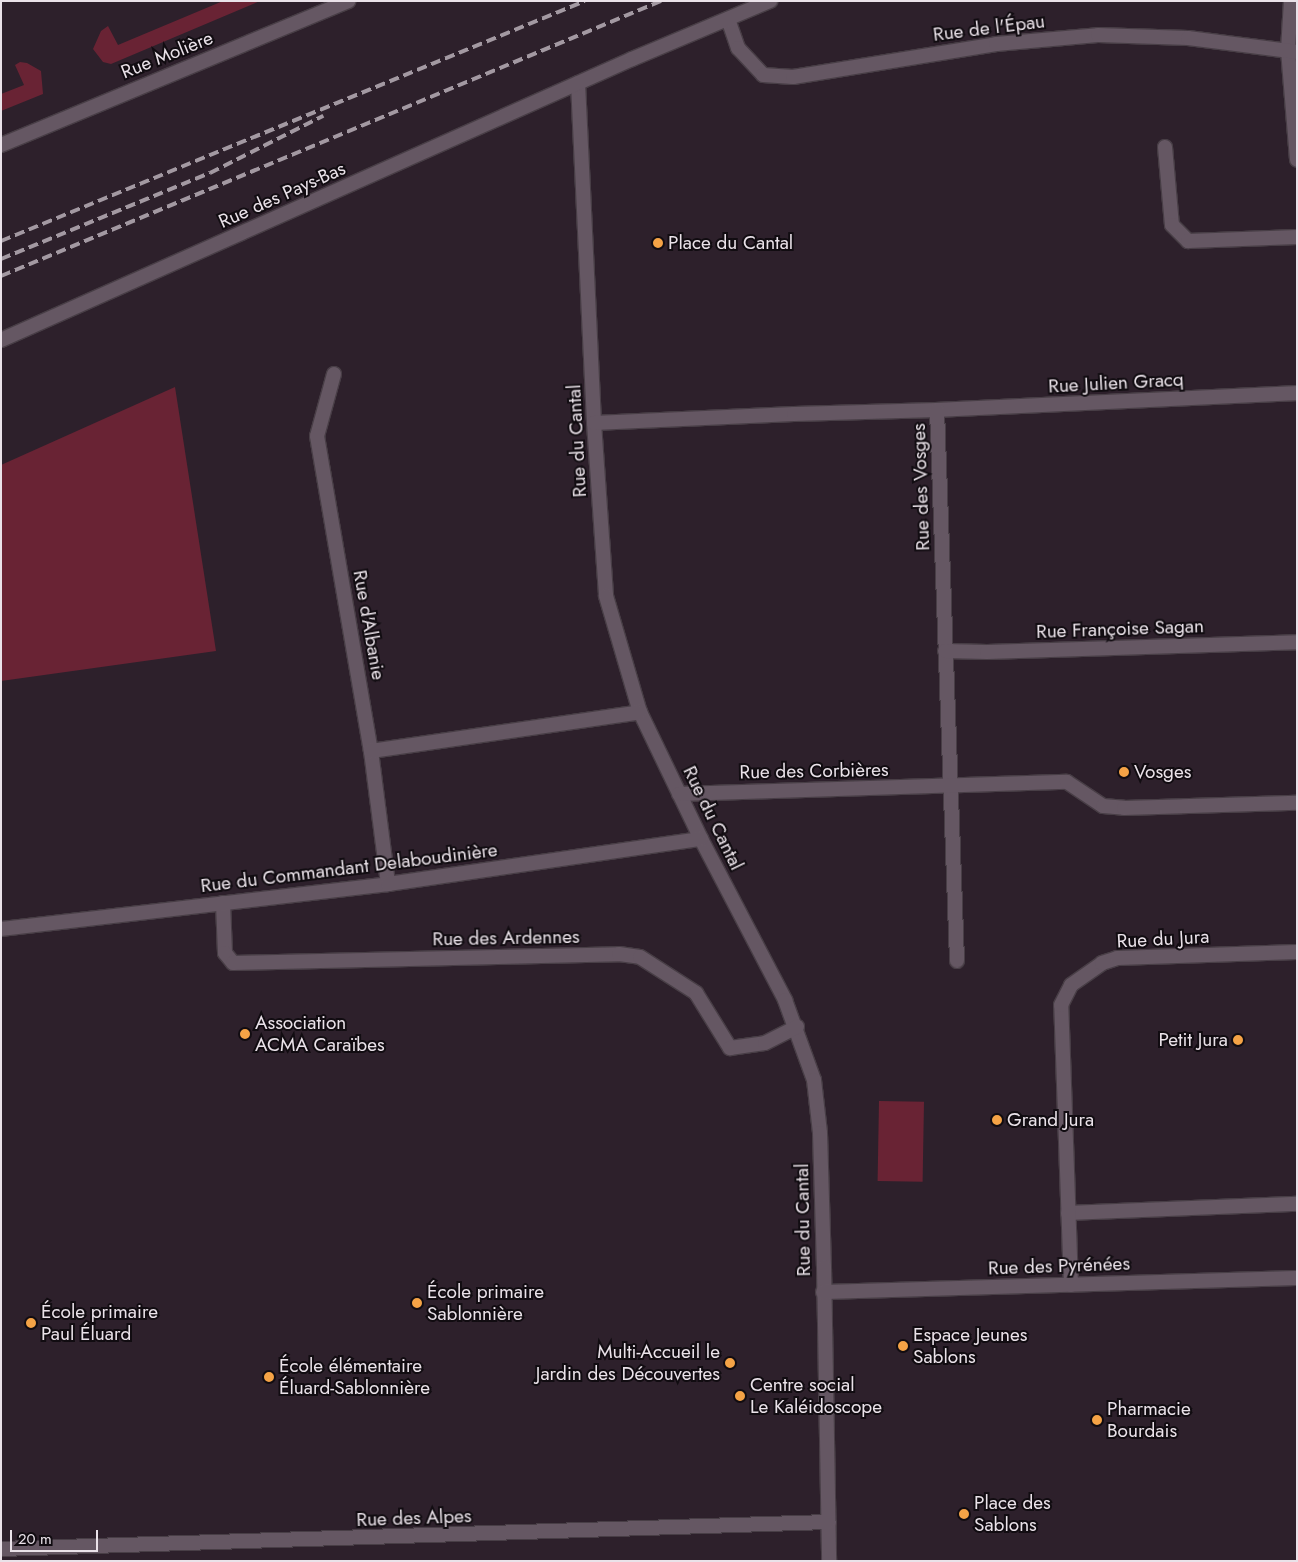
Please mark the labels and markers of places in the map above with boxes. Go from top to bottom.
place label: Place du Cantal [668,232,793,254]
marker: Place du Cantal [652,237,664,249]
place label: Vosges [1134,761,1191,783]
marker: Vosges [1118,766,1130,778]
place label: Association ACMA Caraïbes [255,1012,385,1056]
marker: Association ACMA Caraïbes [239,1028,251,1040]
place label: Petit Jura [1158,1029,1228,1051]
marker: Petit Jura [1232,1034,1244,1046]
place label: Grand Jura [1007,1109,1094,1131]
marker: Grand Jura [991,1114,1003,1126]
place label: École primaire Sablonnière [427,1281,544,1325]
marker: École primaire Sablonnière [411,1297,423,1309]
place label: École primaire Paul Éluard [41,1301,158,1345]
marker: École primaire Paul Éluard [25,1317,37,1329]
place label: Espace Jeunes Sablons [913,1324,1027,1368]
marker: Espace Jeunes Sablons [897,1340,909,1352]
place label: Multi-Accueil le Jardin des Découvertes [536,1341,720,1385]
place label: École élémentaire Éluard-Sablonnière [279,1355,430,1399]
marker: Multi-Accueil le Jardin des Découvertes [724,1357,736,1369]
marker: École élémentaire Éluard-Sablonnière [263,1371,275,1383]
place label: Centre social Le Kaléidoscope [750,1374,882,1418]
marker: Centre social Le Kaléidoscope [734,1390,746,1402]
place label: Pharmacie Bourdais [1107,1398,1191,1442]
marker: Pharmacie Bourdais [1091,1414,1103,1426]
place label: Place des Sablons [974,1492,1051,1536]
marker: Place des Sablons [958,1508,970,1520]

